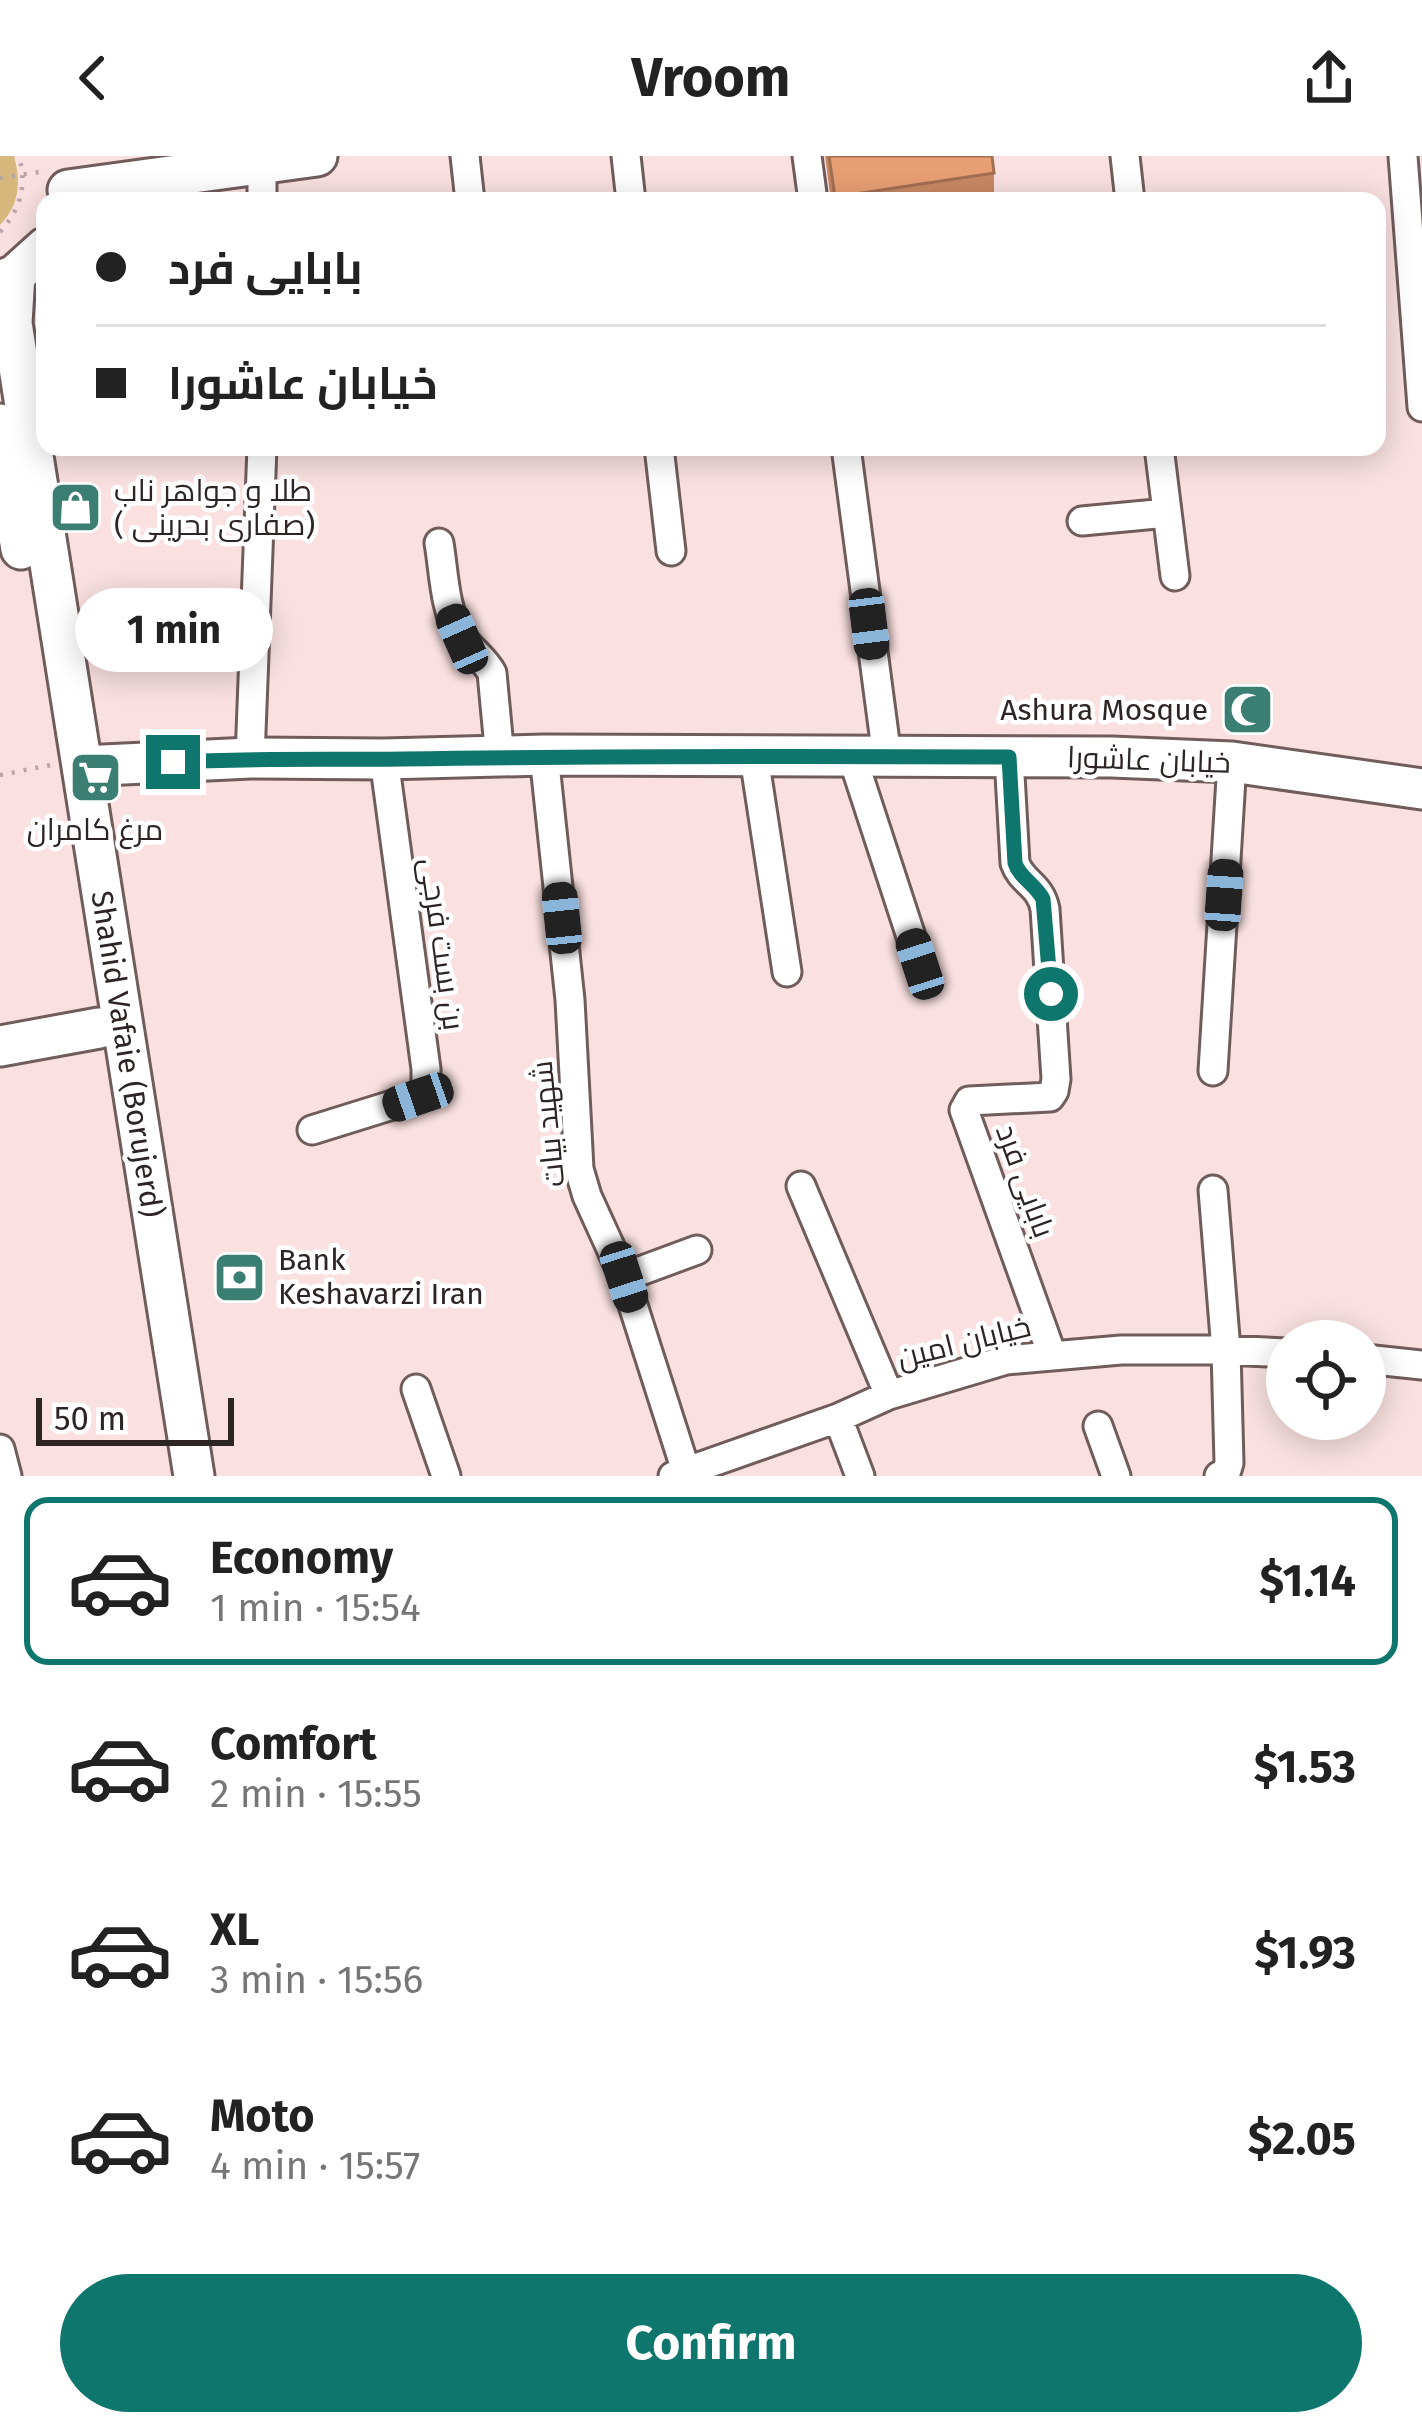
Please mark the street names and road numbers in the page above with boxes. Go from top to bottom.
street label: خیابان عاشورا [1066,739,1232,781]
street label: بن بست فرجی [412,856,472,1032]
street label: Shahid Vafaie (Borujerd) [83,888,171,1220]
street label: شهید بیات [523,1059,573,1189]
street label: بابایی فرد [988,1119,1062,1243]
street label: خیابان امین [894,1308,1034,1376]

